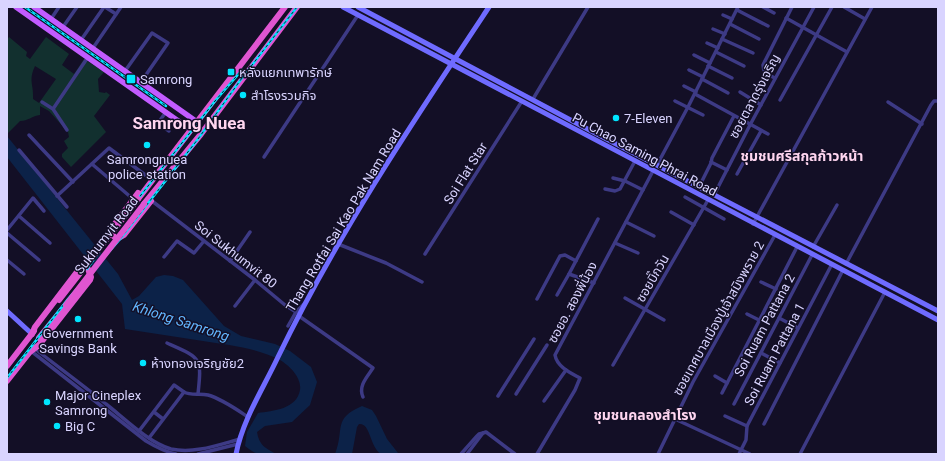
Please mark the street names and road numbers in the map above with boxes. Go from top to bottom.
street label: ซอยตลาดรุ่งเจริญ [726,52,783,141]
street label: Pu Chao Saming Phrai Road [570,110,720,199]
street label: Thang Rotfai Sai Kao Pak Nam Road [283,126,404,314]
street label: Soi Flat Star [441,139,491,207]
street label: Sukhumvit Road [72,194,141,277]
street label: Soi Sukhumvit 80 [192,218,280,291]
street label: ซอยเทศบาลเมืองปู่เจ้าสมิงพราย 2 [670,239,767,398]
street label: ซอยบิ๊กวัน [632,251,672,305]
street label: ซอยอ. สองพี่น้อง [543,258,600,345]
street label: Soi Ruam Pattana 2 [731,271,798,379]
street label: Soi Ruam Pattana 1 [741,300,808,408]

